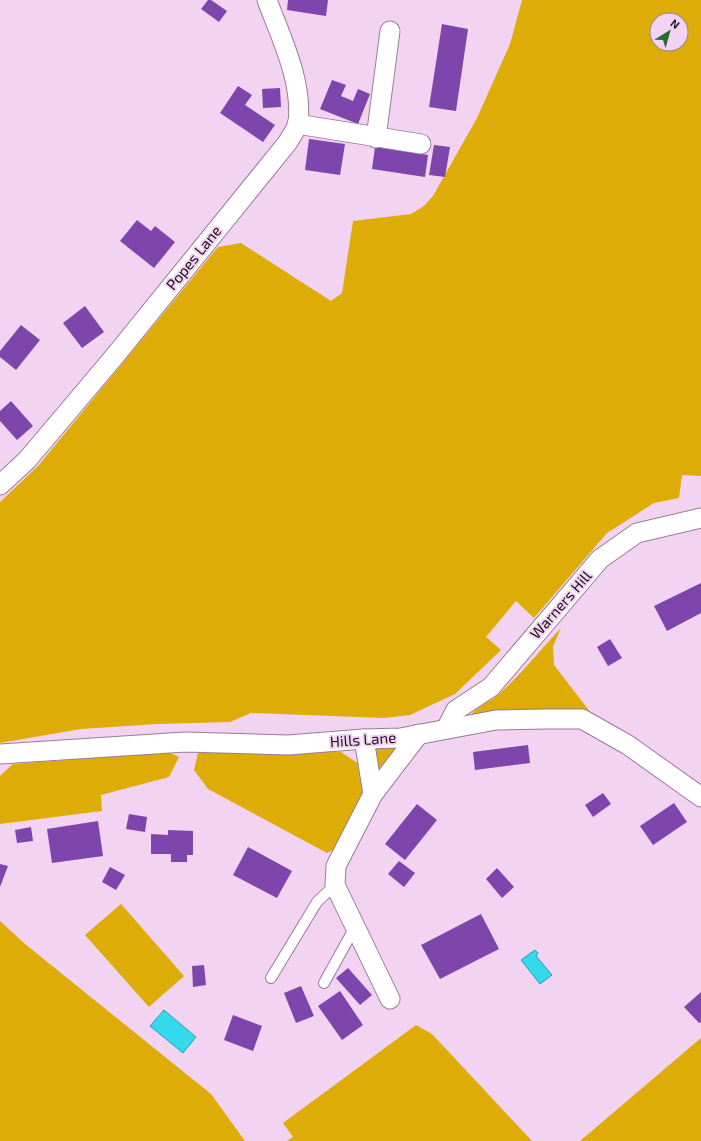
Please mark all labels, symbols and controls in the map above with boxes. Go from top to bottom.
north arrow [649,12,689,52]
text: N [668,16,682,31]
street label: Popes Lane [162,222,225,293]
street label: Warners Hill [526,566,595,642]
street label: Hills Lane [329,728,397,750]

